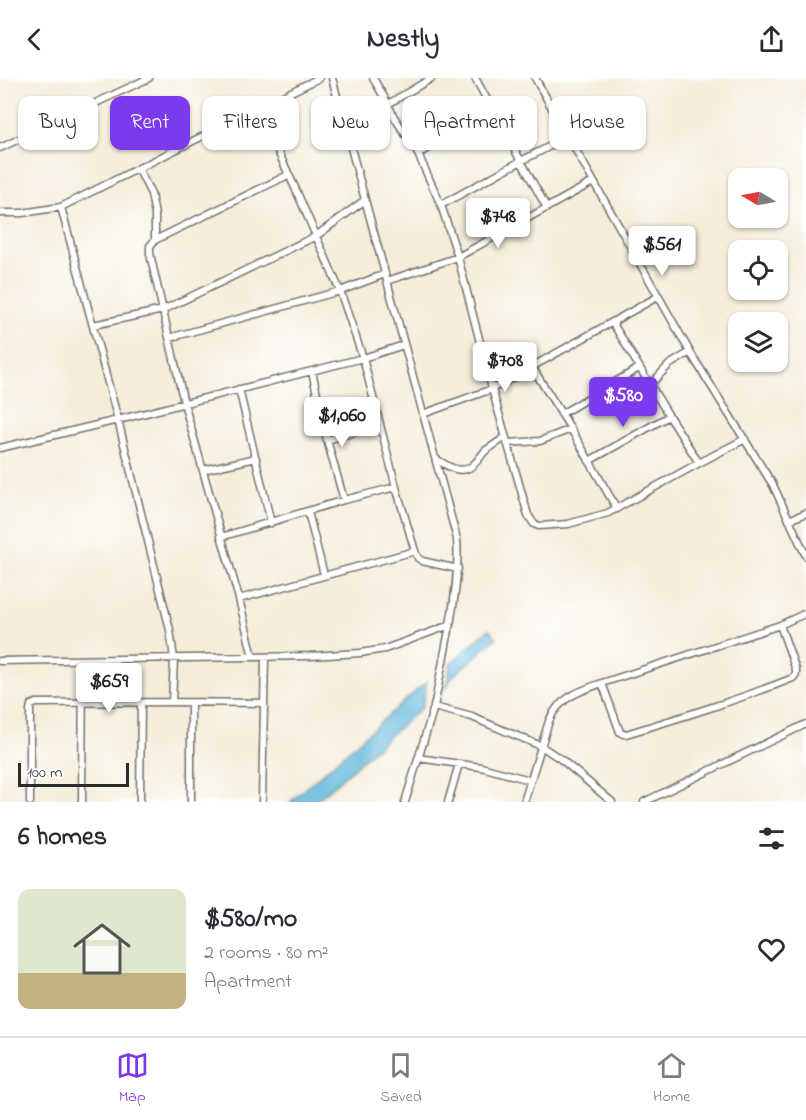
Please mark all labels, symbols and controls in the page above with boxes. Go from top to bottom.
text: Nestly [367,20,439,59]
icon: back [18,23,51,56]
icon: share [755,23,788,56]
chip: Buy [18,96,98,150]
chip: Rent [110,96,190,150]
chip: Filters [202,96,299,150]
chip: New [311,96,390,150]
chip: Apartment [402,96,537,150]
chip: House [549,96,646,150]
north arrow [728,168,788,228]
map controls [728,168,788,372]
pin: $748 [462,198,534,249]
text: $748 [480,203,516,232]
pin: $561 [626,226,698,277]
text: $561 [643,231,681,260]
button: locate [728,240,788,300]
button: layers [728,312,788,372]
pin: $708 [469,342,541,393]
text: $708 [487,347,523,376]
pin: $580 [587,377,659,428]
text: $580 [603,382,643,411]
pin: $1,060 [293,397,391,448]
text: $1,060 [318,402,366,431]
pin: $659 [73,663,145,714]
text: $659 [90,668,128,697]
scale bar [18,760,129,788]
text: 100 m [27,761,62,785]
text: 6 homes [18,819,107,857]
icon: filters [755,822,788,855]
text: $580/mo [204,901,297,939]
icon: home [66,913,138,985]
icon: heart [755,933,788,966]
text: 2 rooms · 80 m² [204,939,329,968]
text: Apartment [204,968,292,997]
tab: Map [116,1049,149,1109]
tab: Saved [380,1049,422,1109]
tab: Home [653,1049,690,1109]

